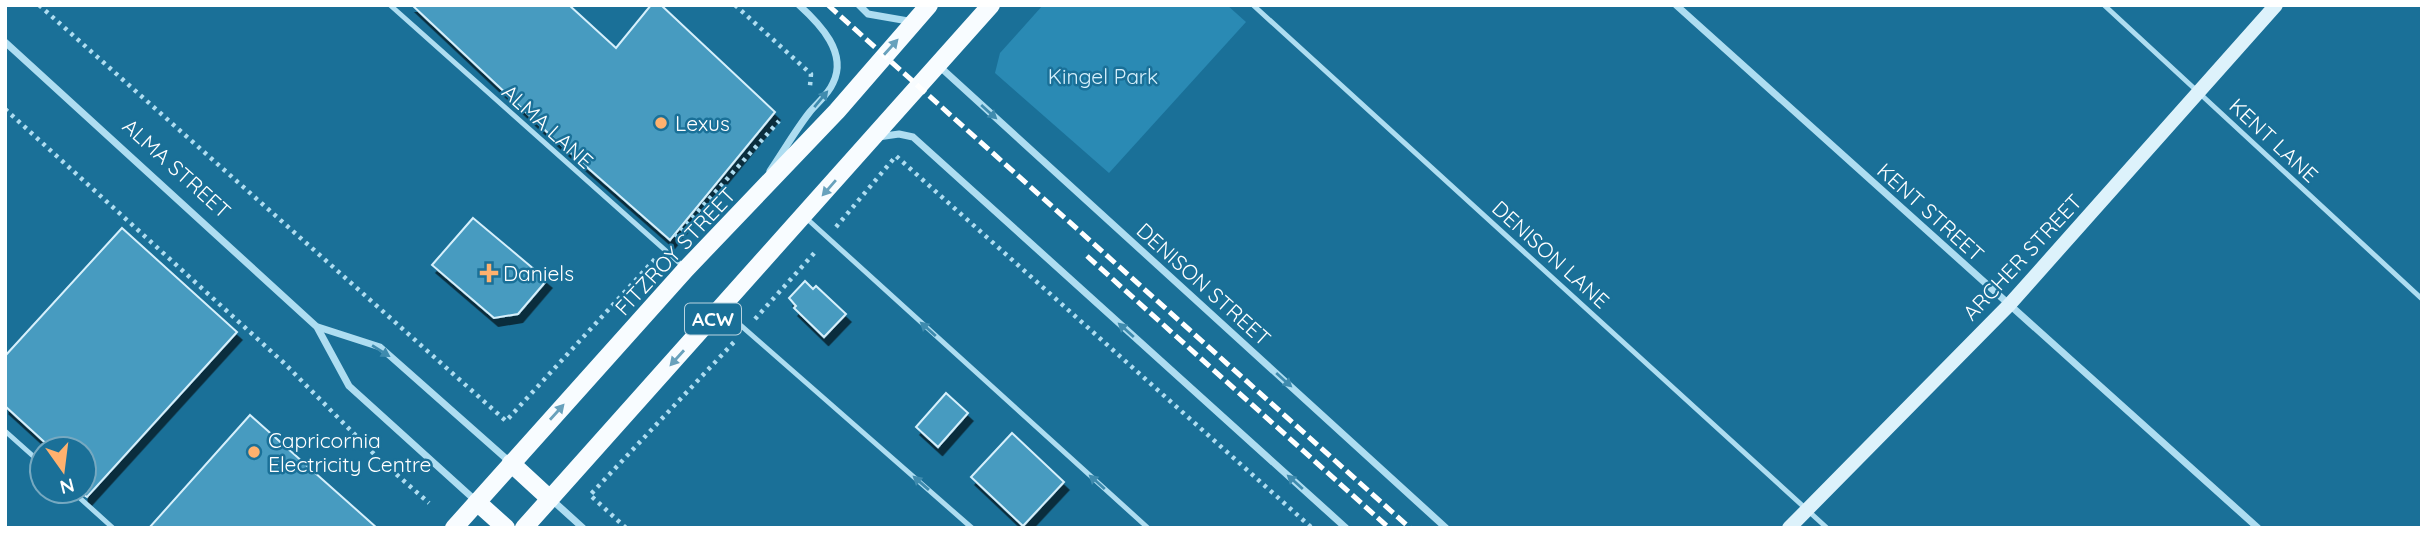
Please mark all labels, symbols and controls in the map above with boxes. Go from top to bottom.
one-way arrow [883,39,899,56]
park label: Kingel Park [1048,63,1158,89]
street label: ALMA LANE [497,78,599,174]
one-way arrow [813,90,829,108]
street label: KENT LANE [2224,92,2324,188]
one-way arrow [980,104,998,120]
place label: Lexus [675,110,730,136]
street label: ALMA STREET [118,113,236,223]
marker: Lexus [653,115,669,131]
street label: KENT STREET [1872,157,1990,267]
one-way arrow [821,180,837,197]
street label: FITZROY STREET [609,182,741,320]
street label: ARCHER STREET [1957,188,2087,326]
street label: DENISON LANE [1487,195,1615,313]
street label: DENISON STREET [1132,217,1276,351]
place label: Daniels [503,260,574,286]
marker: Daniels [481,265,497,281]
road number: ACW [685,304,741,334]
one-way arrow [920,322,937,338]
one-way arrow [1118,322,1135,338]
one-way arrow [371,344,390,357]
one-way arrow [669,349,685,367]
one-way arrow [1275,372,1292,388]
one-way arrow [549,403,565,421]
place label: Capricornia Electricity Centre [268,427,431,477]
north arrow [28,435,98,505]
marker: Capricornia Electricity Centre [246,444,262,460]
text: N [57,473,77,500]
one-way arrow [1088,474,1106,490]
one-way arrow [1286,474,1304,490]
one-way arrow [913,475,930,491]

